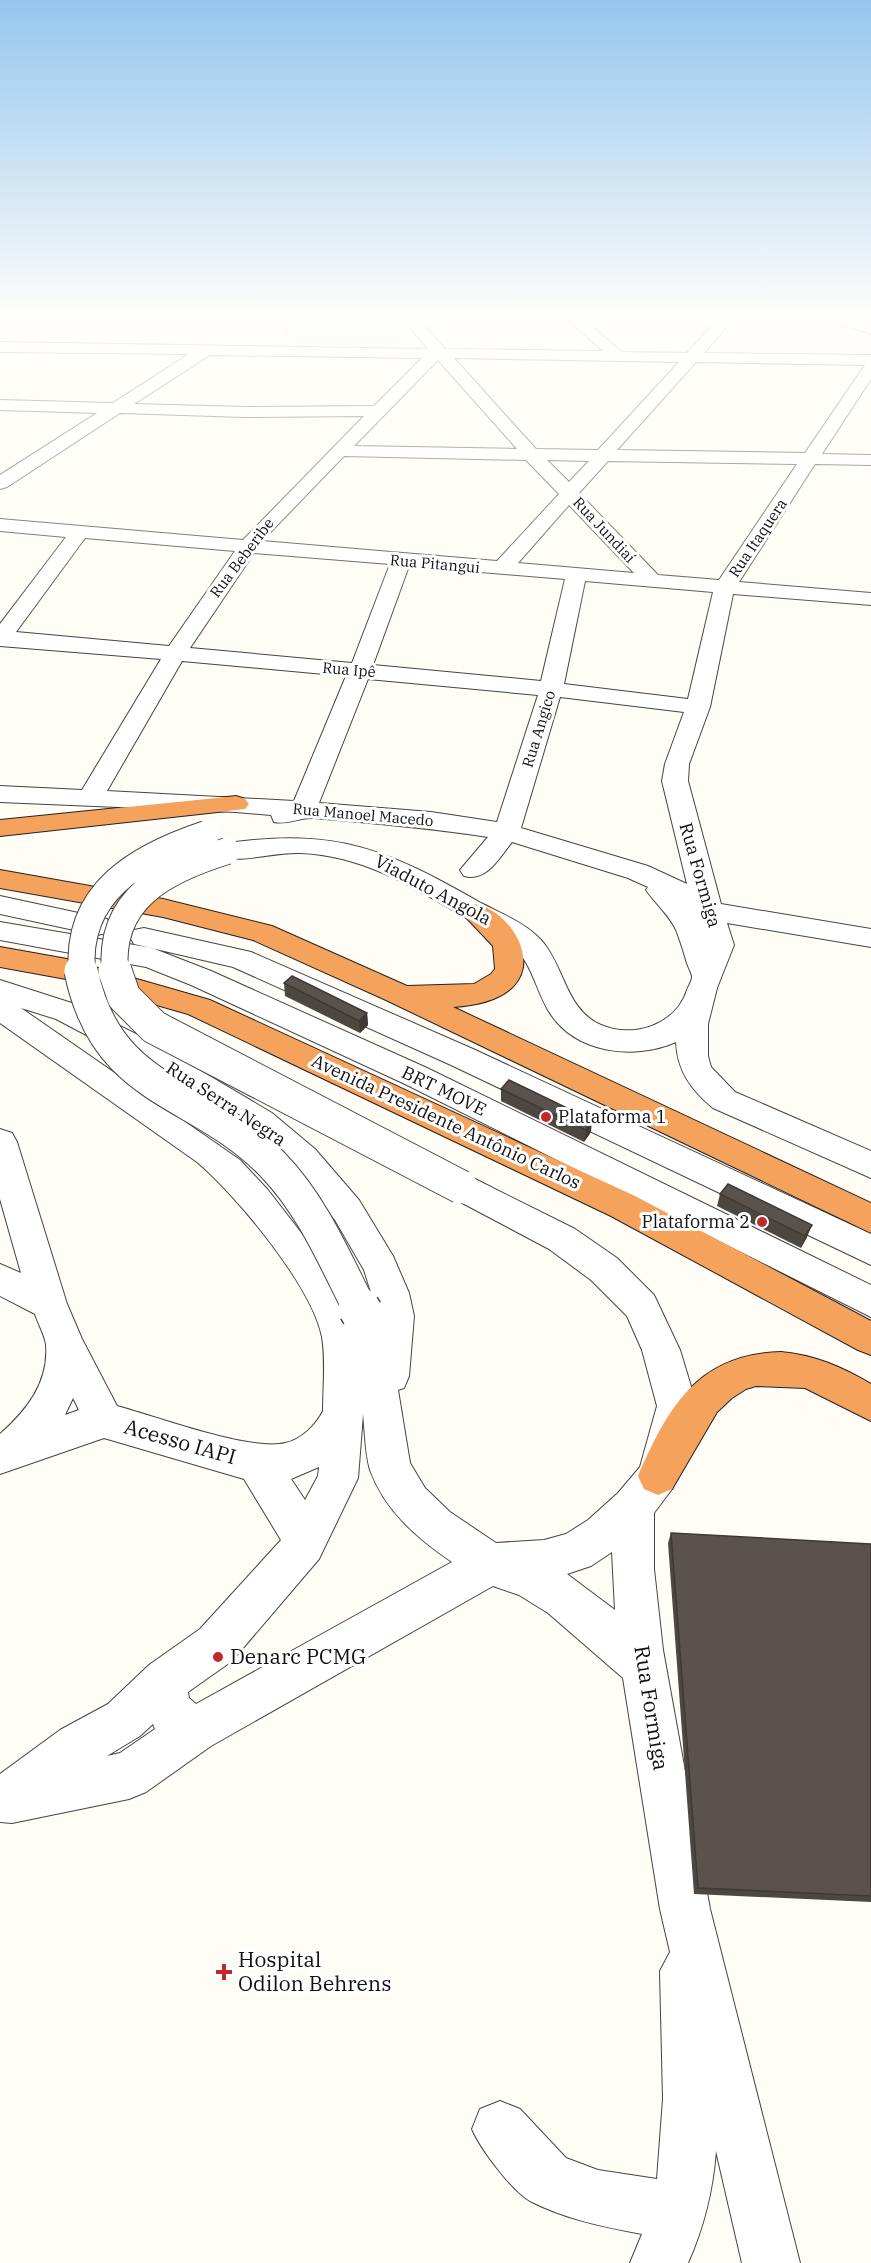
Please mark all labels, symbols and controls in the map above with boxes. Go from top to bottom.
street label: Rua Jundiaí [569,493,640,567]
street label: Rua Itaquera [724,495,791,581]
street label: Rua Beberibe [206,514,278,601]
street label: Rua Pitangui [389,550,481,577]
street label: Rua Ipê [322,658,377,681]
street label: Rua Angico [518,688,559,770]
street label: Rua Manoel Macedo [292,799,434,830]
street label: Rua Formiga [675,820,726,930]
street label: Viaduto Angola [371,849,496,930]
street label: Avenida Presidente Antônio Carlos [308,1049,584,1194]
street label: Rua Serra Negra [162,1056,291,1151]
street label: BRT MOVE [398,1060,490,1121]
place label: Plataforma 1 [558,1105,667,1128]
marker: Plataforma 1 [539,1110,553,1124]
place label: Plataforma 2 [641,1210,750,1233]
marker: Plataforma 2 [755,1215,769,1229]
street label: Acesso IAPI [121,1412,240,1470]
place label: Denarc PCMG [230,1642,366,1670]
street label: Rua Formiga [628,1643,676,1772]
marker: Denarc PCMG [211,1650,225,1664]
place label: Hospital Odilon Behrens [238,1945,392,1997]
marker: Hospital Odilon Behrens [215,1963,233,1981]

